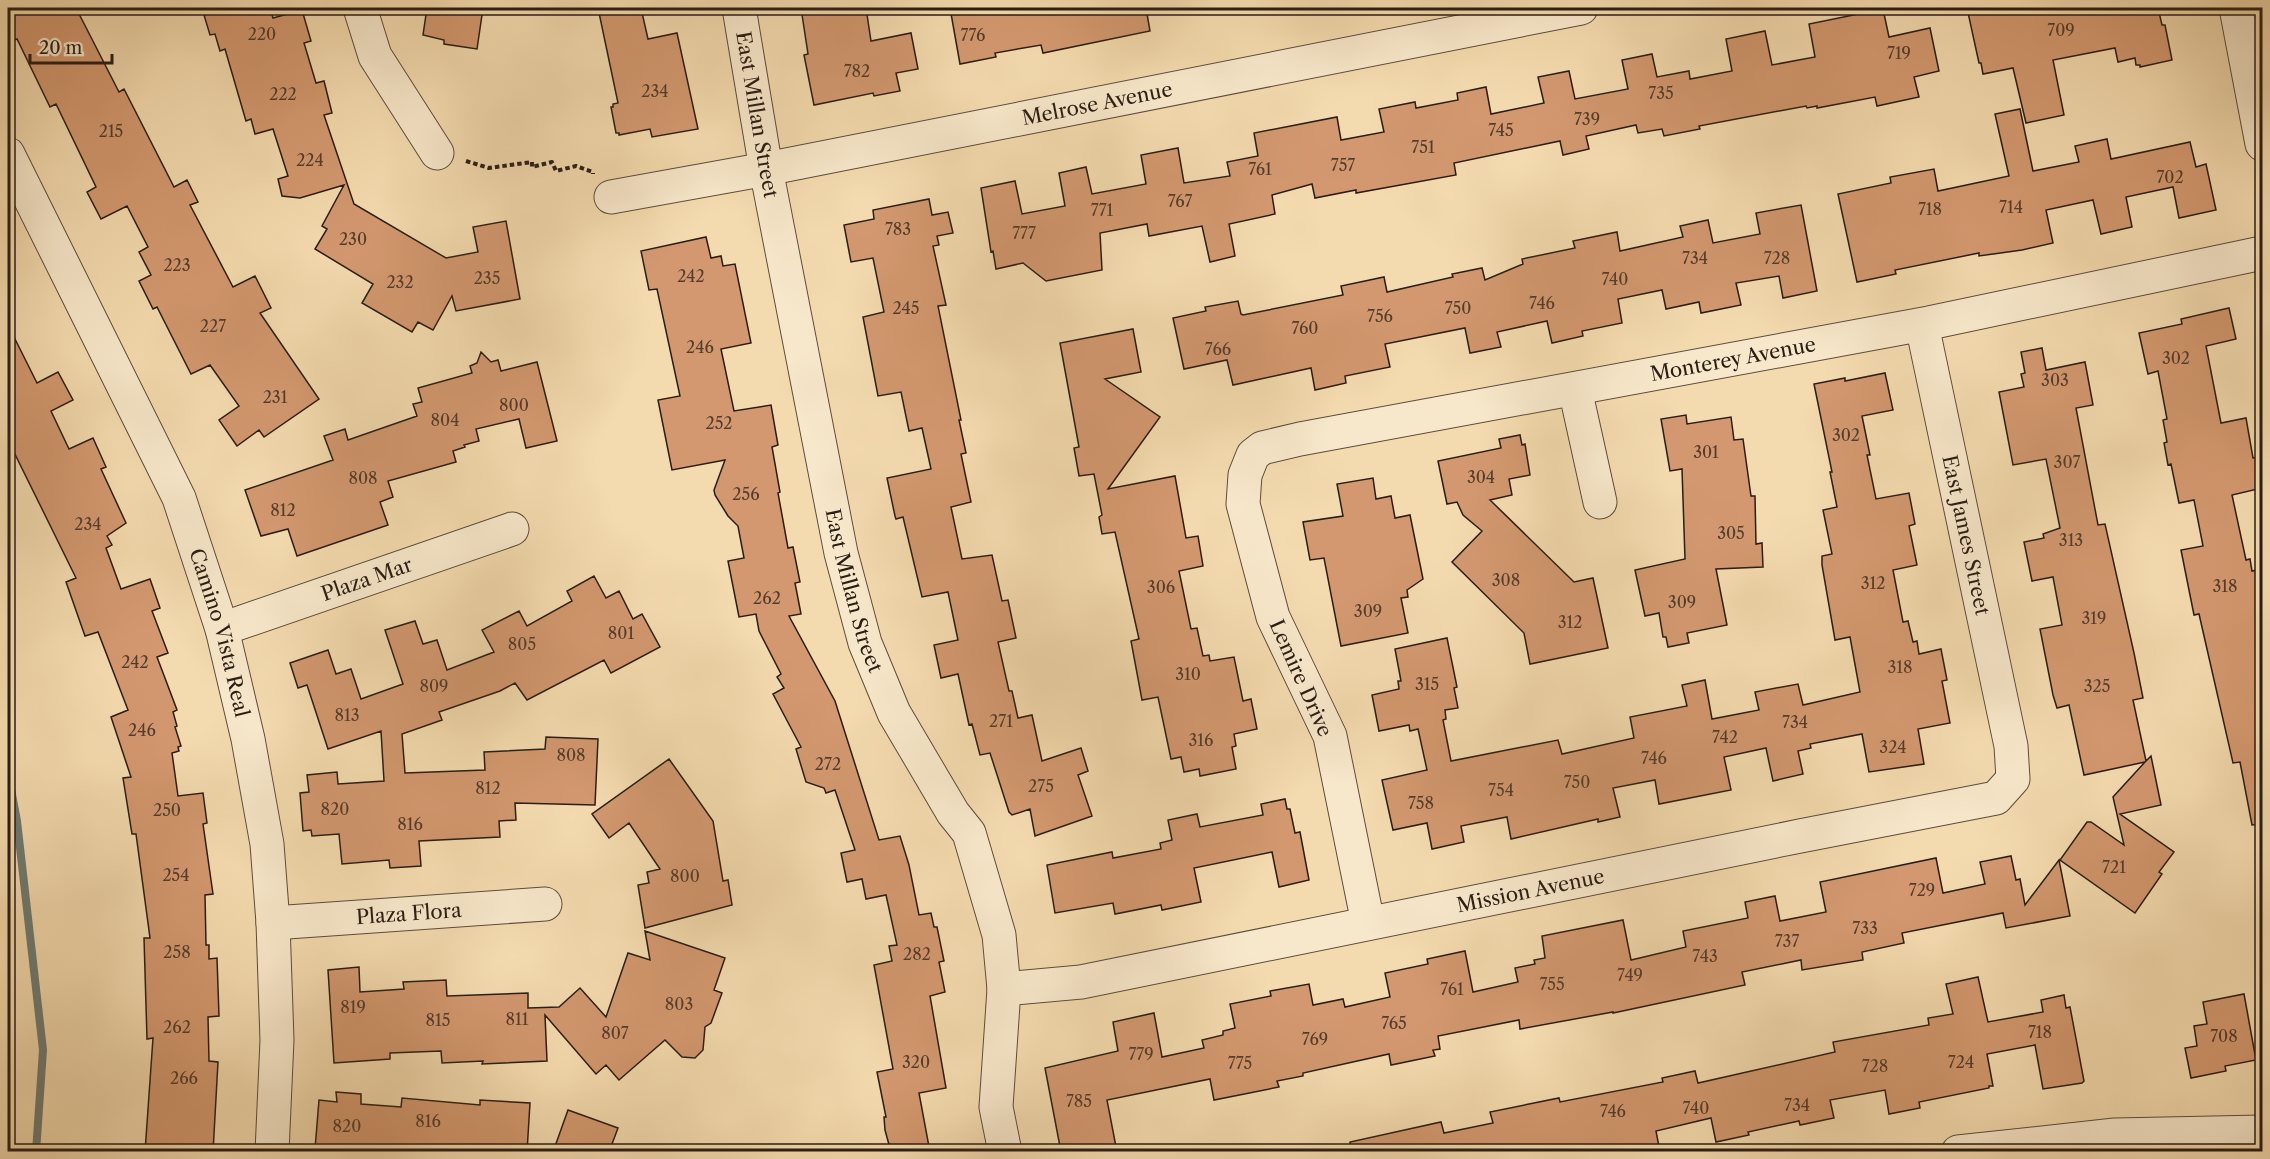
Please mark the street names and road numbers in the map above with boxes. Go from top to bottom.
street label: East Millan Street [731,29,783,200]
street label: Melrose Avenue [1020,77,1174,130]
street label: Monterey Avenue [1648,332,1818,386]
street label: East James Street [1937,453,1995,617]
street label: East Millan Street [821,507,888,676]
street label: Camino Vista Real [184,545,254,719]
street label: Plaza Mar [318,552,416,606]
street label: Lemire Drive [1264,616,1338,740]
street label: Mission Avenue [1454,864,1607,917]
street label: Plaza Flora [355,898,463,929]

